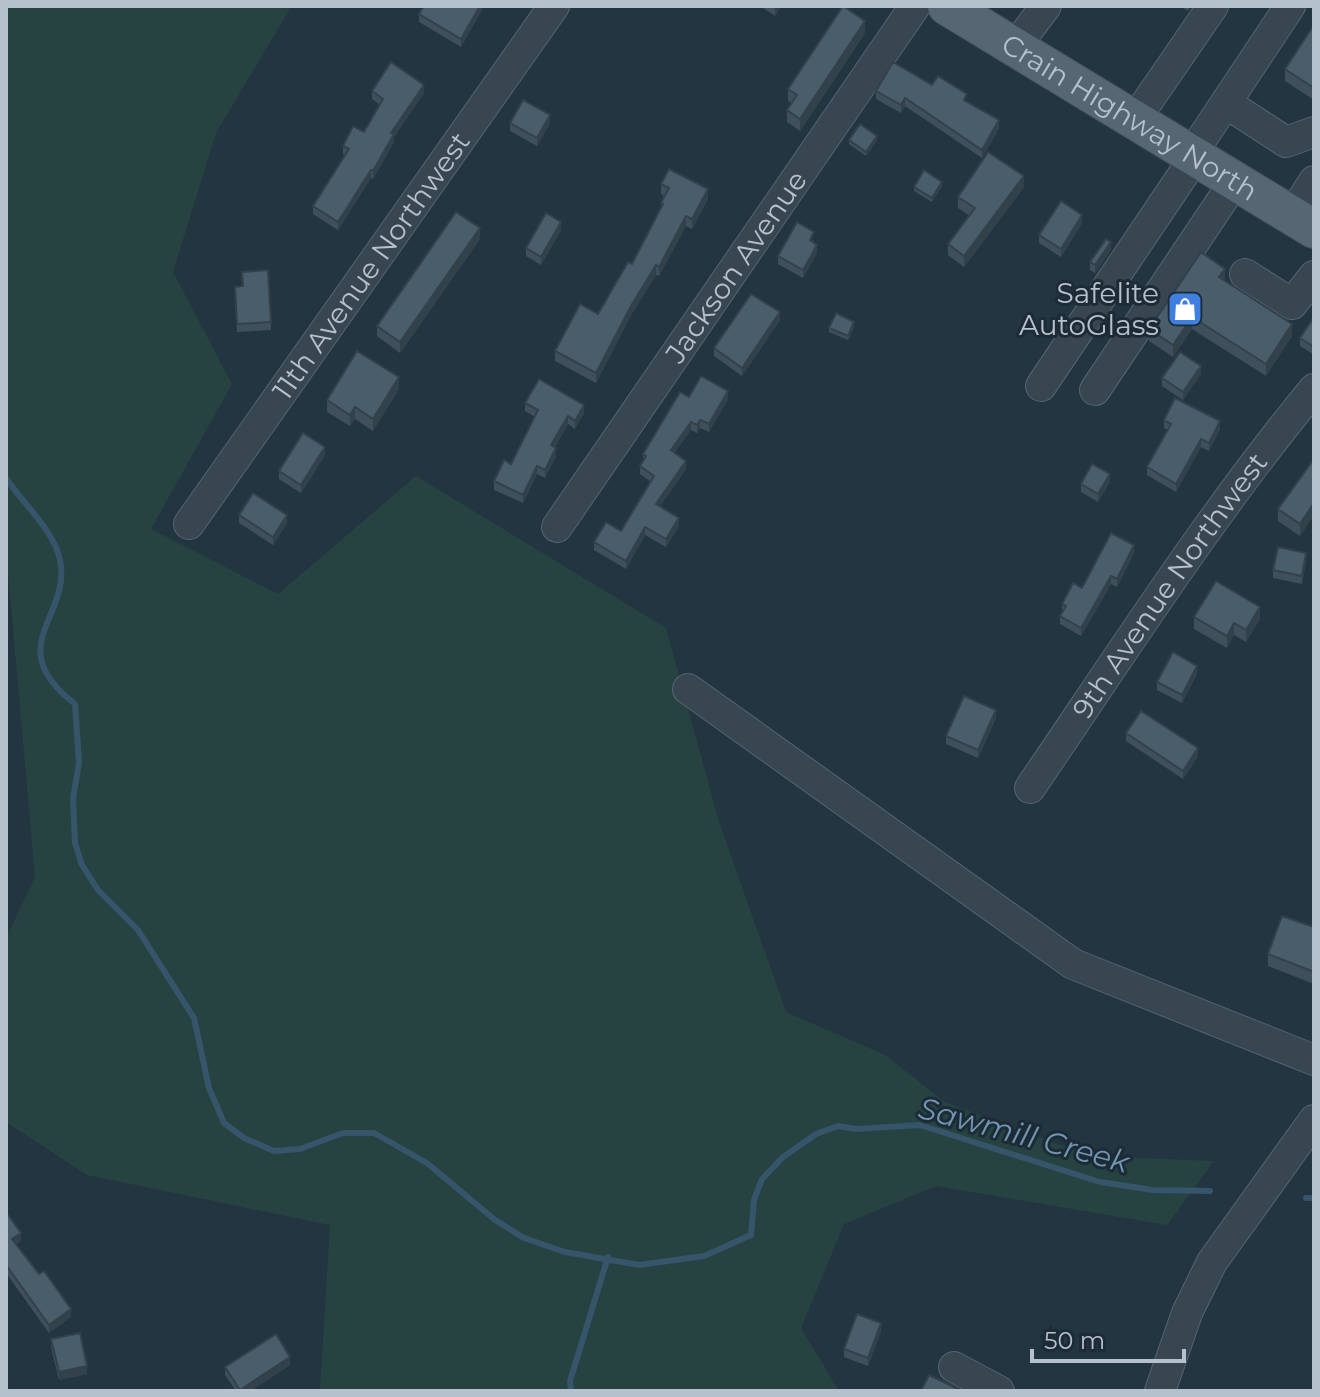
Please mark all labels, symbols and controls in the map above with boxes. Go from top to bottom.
street label: Crain Highway North [996,26,1264,208]
street label: 11th Avenue Northwest [265,125,477,406]
street label: Jackson Avenue [657,164,814,370]
place label: Safelite AutoGlass [1019,276,1159,342]
shop icon: Safelite AutoGlass [1166,290,1204,328]
street label: 9th Avenue Northwest [1065,446,1274,725]
water label: Sawmill Creek [915,1089,1134,1181]
scale bar [1032,1313,1184,1363]
text: 50 m [1044,1326,1105,1355]

